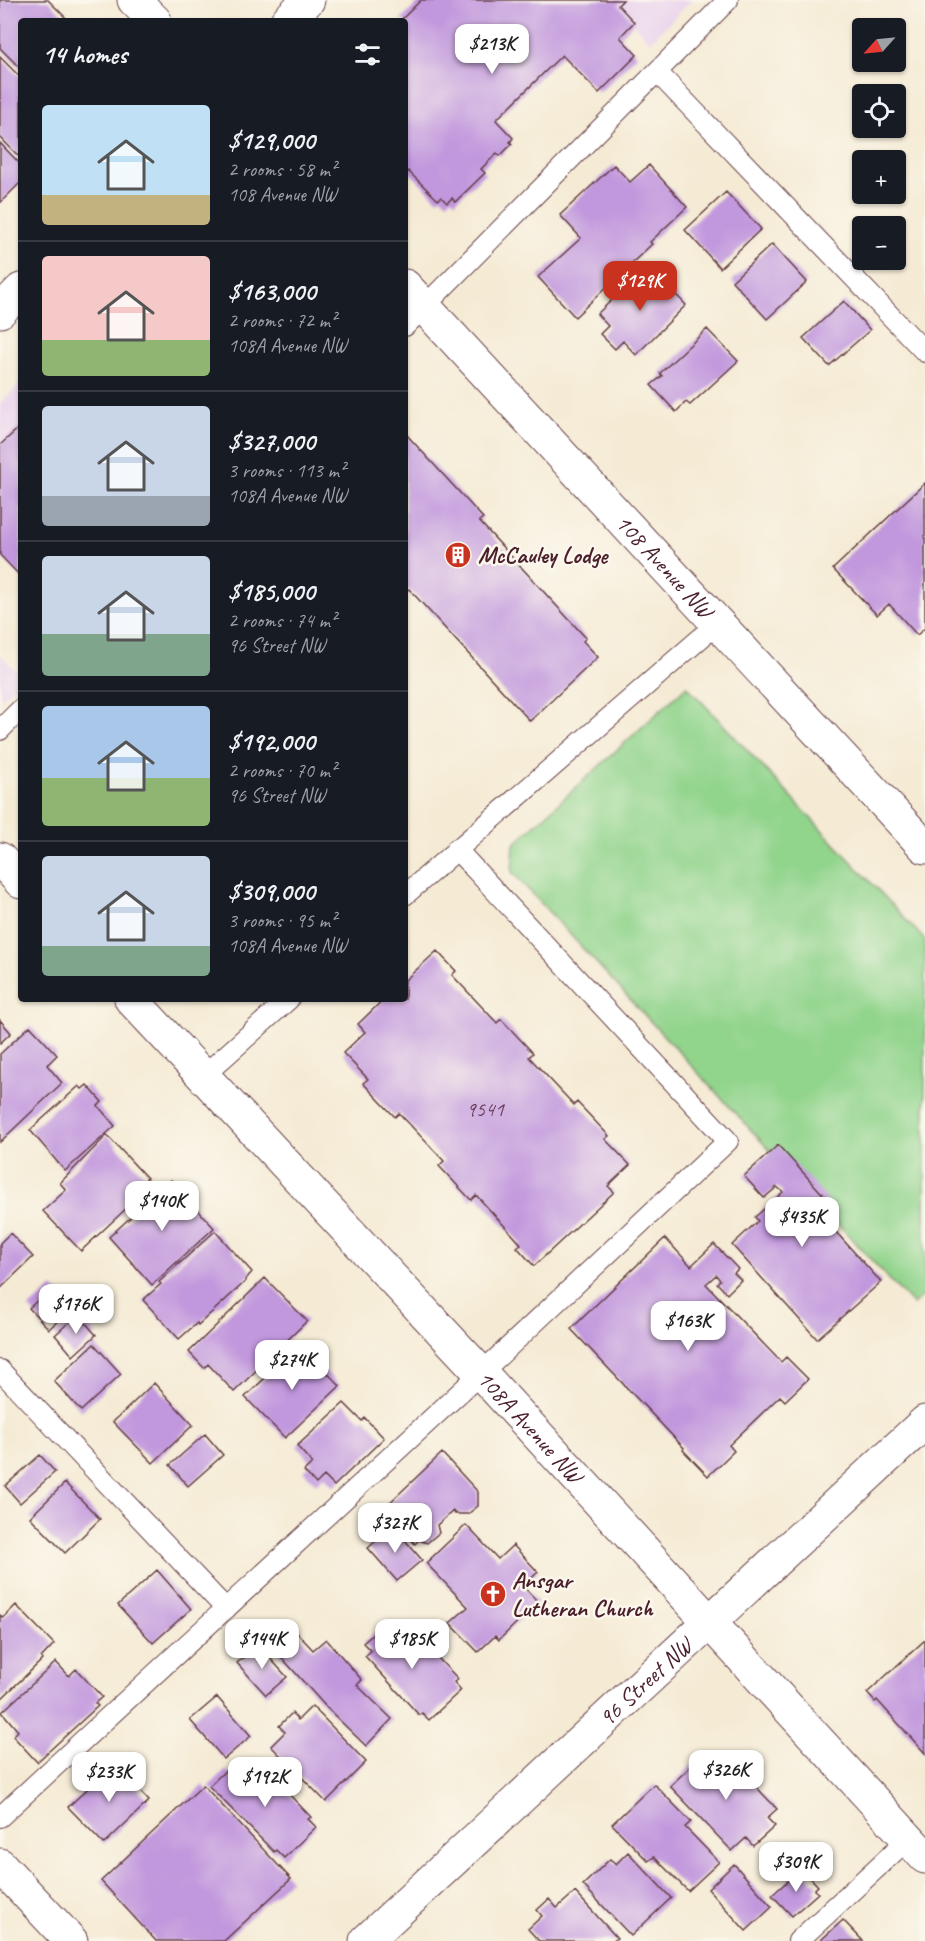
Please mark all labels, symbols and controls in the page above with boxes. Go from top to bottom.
north arrow [852,18,906,72]
map controls [852,18,906,270]
pin: $213K [450,24,534,75]
text: $213K [469,31,515,56]
text: 14 homes [42,38,127,71]
icon: filters [351,38,384,71]
button: locate [852,84,906,138]
text: $129,000 [228,124,315,157]
icon: home [90,129,162,201]
button: + [852,150,906,204]
text: 2 rooms · 58 m² [228,157,336,182]
text: 108 Avenue NW [228,182,337,207]
button: − [852,216,906,270]
pin: $129K [598,261,682,312]
text: $129K [617,268,663,293]
text: $163,000 [228,275,316,308]
icon: home [90,280,162,352]
text: 2 rooms · 72 m² [228,308,336,333]
text: 108A Avenue NW [228,333,347,358]
text: $327,000 [228,425,315,458]
icon: home [90,430,162,502]
text: 3 rooms · 113 m² [228,458,345,483]
text: 108A Avenue NW [228,483,347,508]
street label: 108 Avenue NW [609,508,722,626]
building icon: McCauley Lodge [443,540,473,570]
place label: McCauley Lodge [478,540,609,570]
text: $185,000 [228,575,315,608]
icon: home [90,580,162,652]
text: 2 rooms · 74 m² [228,608,336,633]
text: 96 Street NW [228,633,326,658]
text: $192,000 [228,725,315,758]
icon: home [90,730,162,802]
text: 2 rooms · 70 m² [228,758,336,783]
text: 96 Street NW [228,783,326,808]
text: $309,000 [228,875,315,908]
icon: home [90,880,162,952]
text: 3 rooms · 95 m² [228,908,336,933]
text: 108A Avenue NW [228,933,347,958]
house number: 9541 [466,1096,505,1122]
pin: $140K [120,1181,204,1232]
text: $140K [139,1188,185,1213]
pin: $435K [760,1197,844,1248]
text: $435K [779,1204,825,1229]
pin: $176K [34,1284,118,1335]
text: $176K [53,1291,99,1316]
pin: $163K [646,1301,730,1352]
text: $163K [665,1308,711,1333]
pin: $274K [250,1340,334,1391]
text: $274K [269,1347,315,1372]
street label: 108A Avenue NW [471,1364,591,1492]
pin: $327K [353,1503,437,1554]
text: $327K [372,1510,418,1535]
place label: Ansgar Lutheran Church [512,1565,654,1623]
church icon: Ansgar Lutheran Church [478,1579,508,1609]
pin: $144K [220,1619,304,1670]
pin: $185K [370,1619,454,1670]
text: $144K [239,1626,285,1651]
text: $185K [389,1626,435,1651]
street label: 96 Street NW [592,1629,700,1733]
pin: $326K [684,1750,768,1801]
pin: $233K [67,1752,151,1803]
pin: $192K [223,1757,307,1808]
text: $326K [703,1757,749,1782]
text: $233K [86,1759,132,1784]
text: $192K [242,1764,288,1789]
pin: $309K [754,1842,838,1893]
text: $309K [773,1849,819,1874]

